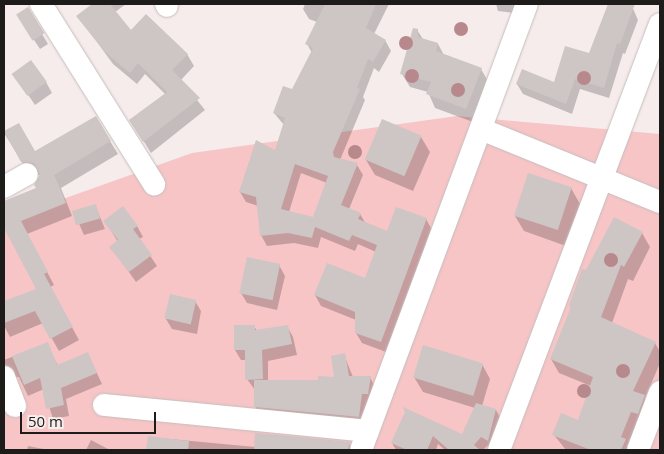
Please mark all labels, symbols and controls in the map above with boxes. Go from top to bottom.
scale bar [22,402,159,434]
text: 50 m [28,411,63,431]

